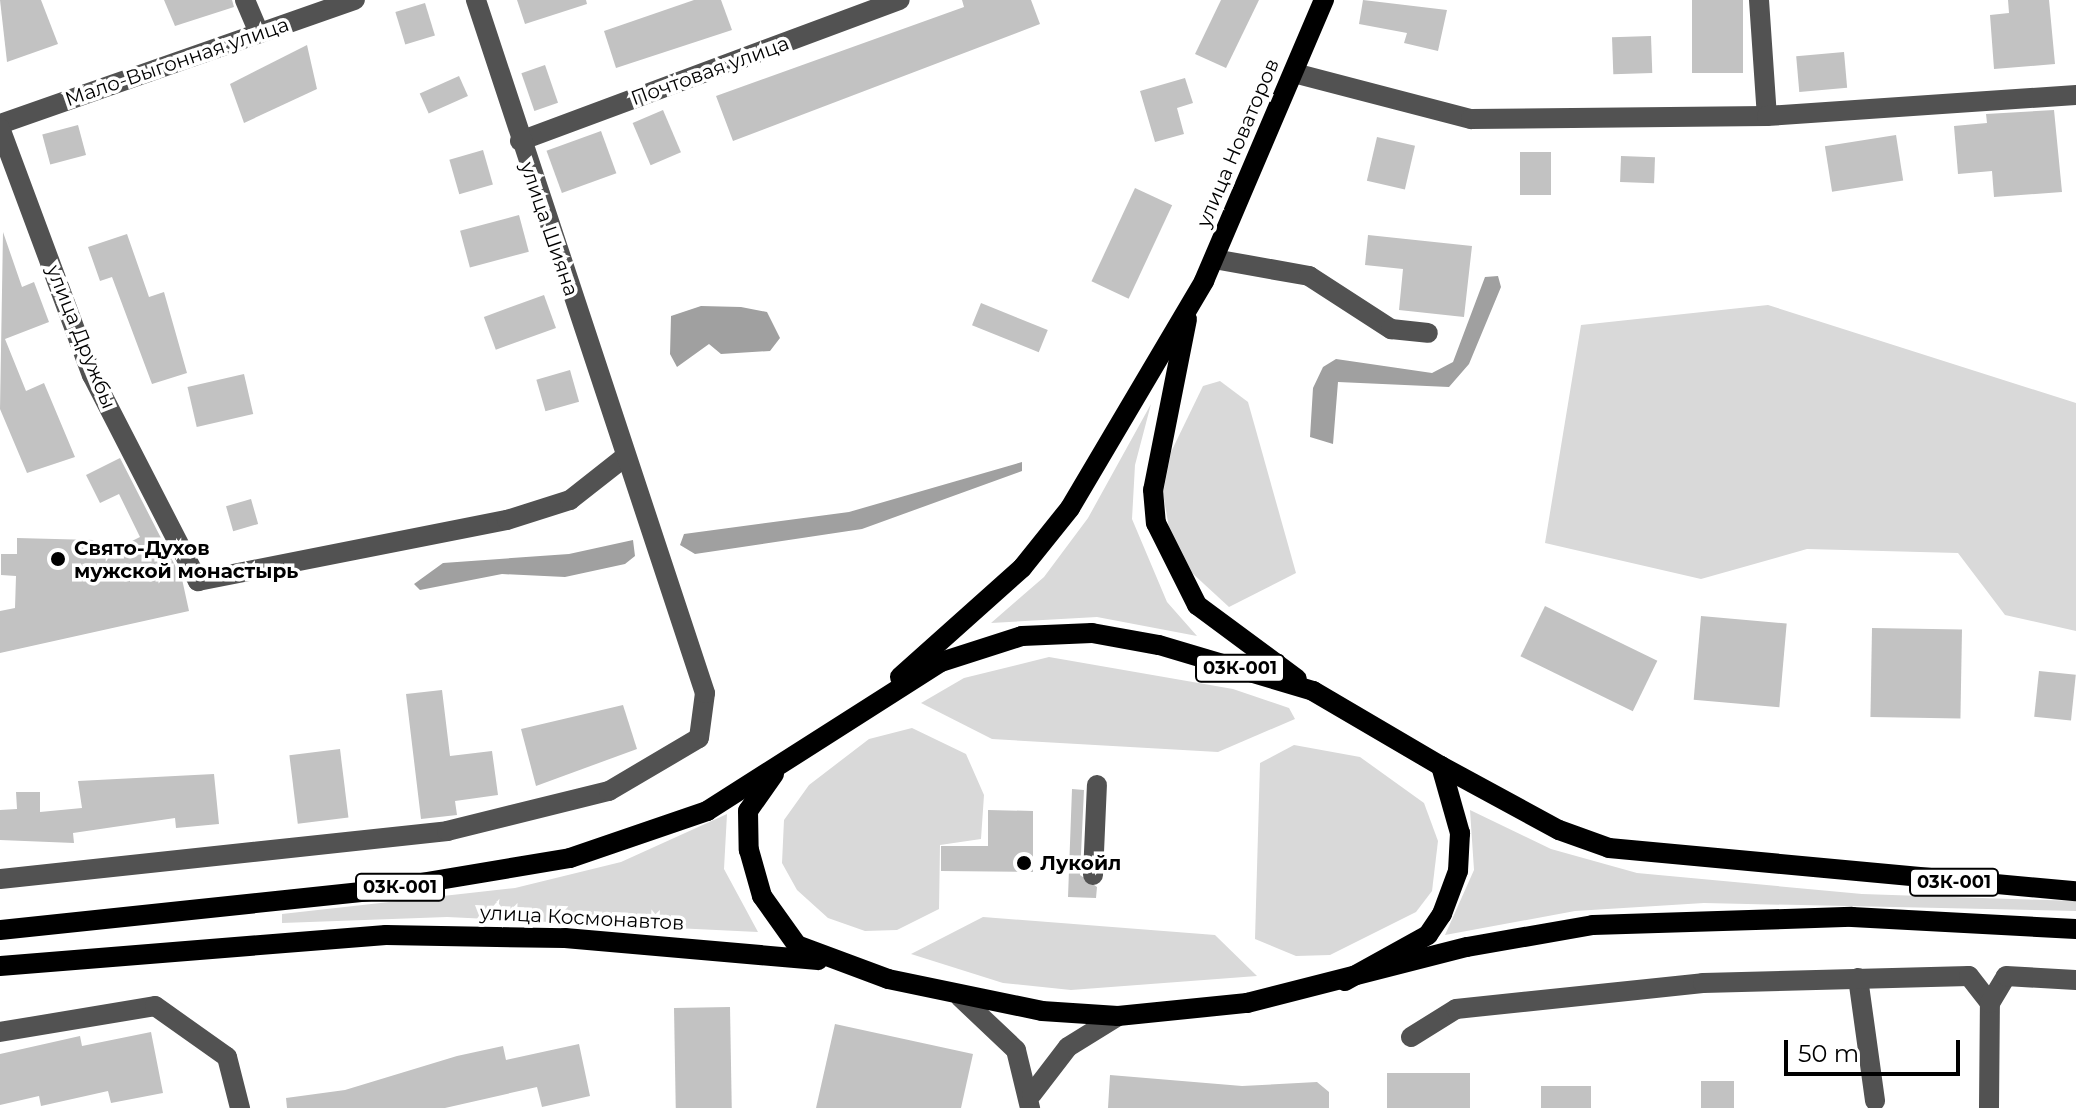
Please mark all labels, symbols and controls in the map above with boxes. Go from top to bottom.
street label: Мало-Выгонная улица [62,12,292,112]
street label: Почтовая улица [628,31,792,111]
street label: улица Новаторов [1192,55,1284,231]
street label: улица Шияна [515,159,583,299]
street label: улица Дружбы [41,262,121,412]
place label: Свято-Духов мужской монастырь [74,536,298,583]
marker: Свято-Духов мужской монастырь [49,550,67,568]
road number: 03К-001 [1194,654,1286,682]
place label: Лукойл [1040,851,1121,875]
marker: Лукойл [1015,854,1033,872]
road number: 03К-001 [1908,868,2000,896]
road number: 03К-001 [354,873,446,901]
street label: улица Космонавтов [479,901,685,935]
scale bar [1788,1024,1964,1074]
text: 50 m [1798,1039,1859,1068]

